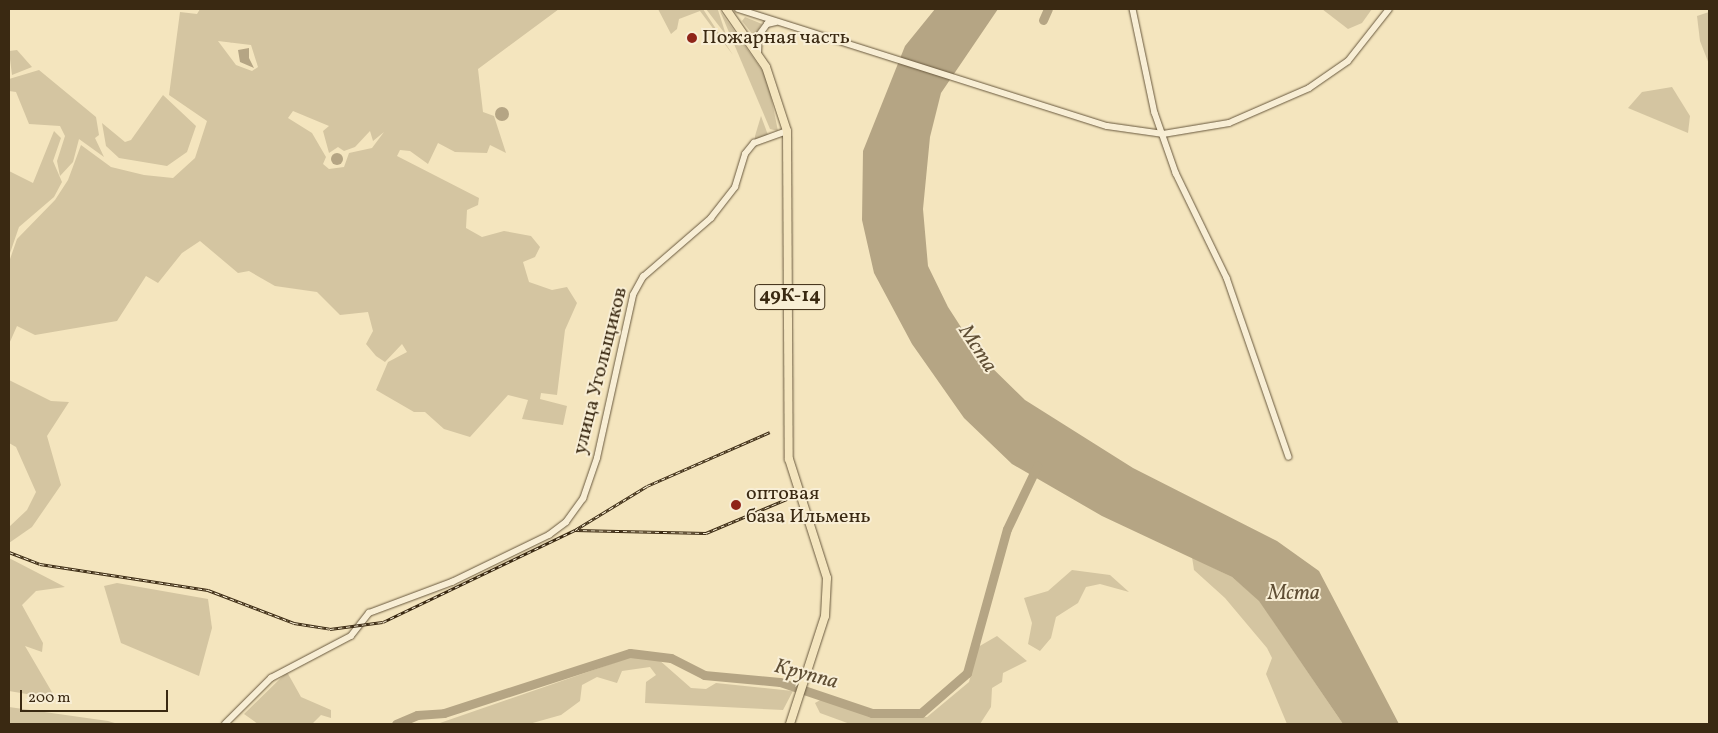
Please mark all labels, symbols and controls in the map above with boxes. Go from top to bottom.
place label: Пожарная часть [702,26,850,50]
marker: Пожарная часть [686,32,698,44]
road number: 49К-14 [754,280,826,314]
street label: улица Угольщиков [569,285,633,457]
water label: Мста [952,320,1002,378]
place label: оптовая база Ильмень [746,482,871,529]
marker: оптовая база Ильмень [730,499,742,511]
water label: Мста [1268,581,1320,607]
water label: Круппа [771,654,841,696]
scale bar [22,680,170,712]
text: 200 m [28,688,71,709]

